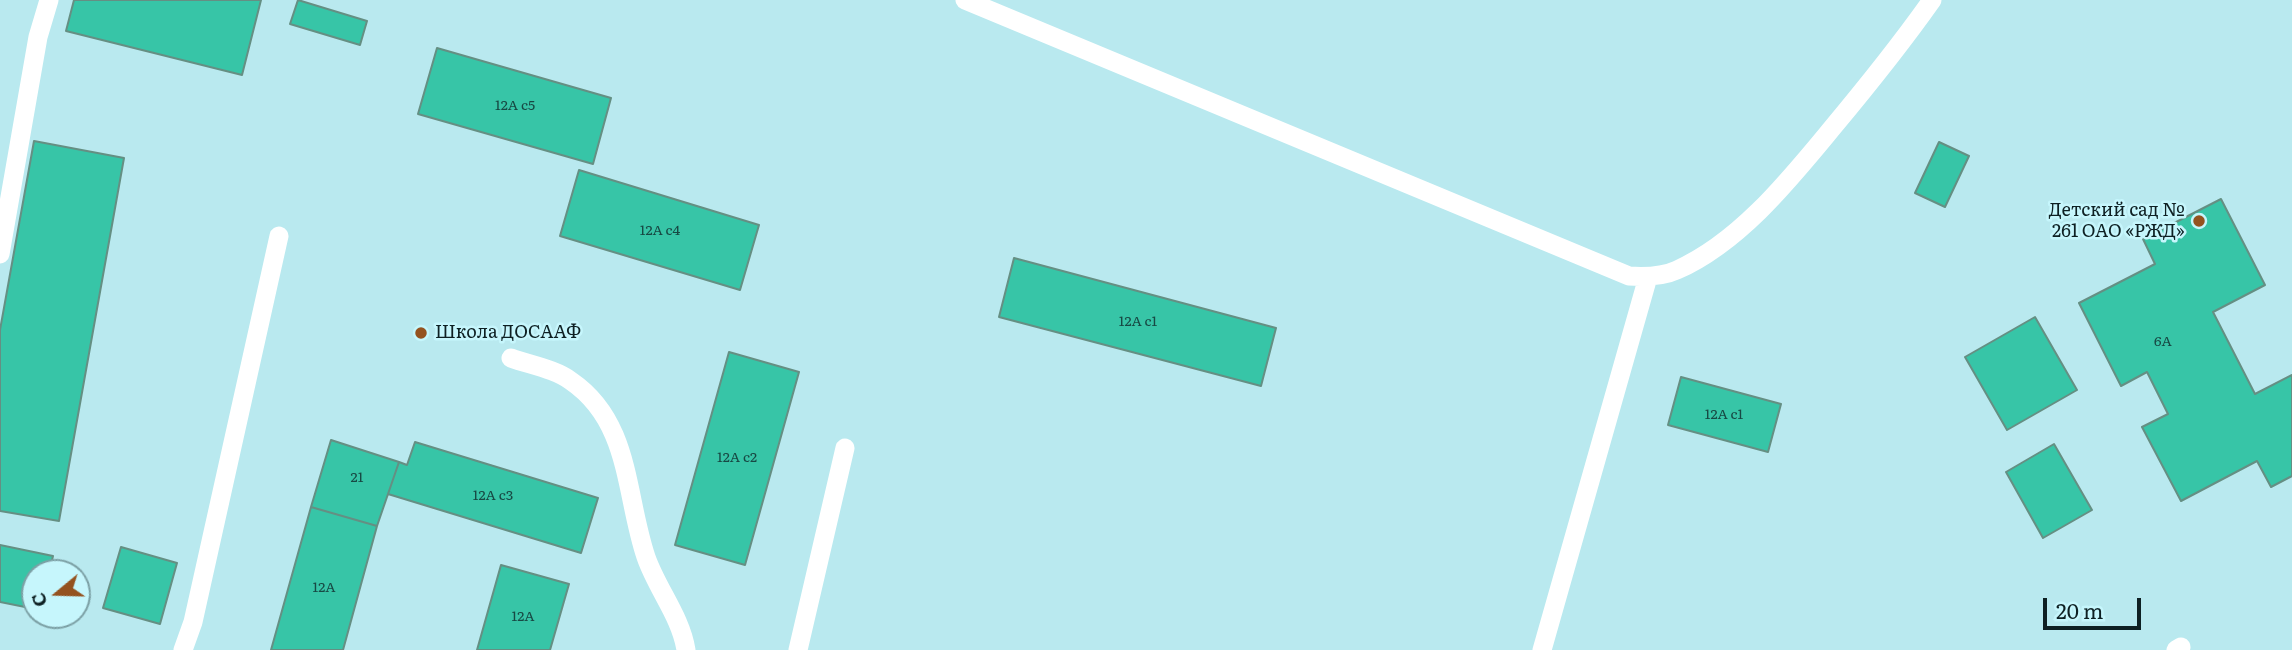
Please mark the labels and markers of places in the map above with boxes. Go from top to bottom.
place label: Детский сад № 261 ОАО «РЖД» [2049,200,2185,242]
marker: Детский сад № 261 ОАО «РЖД» [2191,213,2207,229]
place label: Школа ДОСААФ [435,322,581,344]
marker: Школа ДОСААФ [413,325,429,341]

